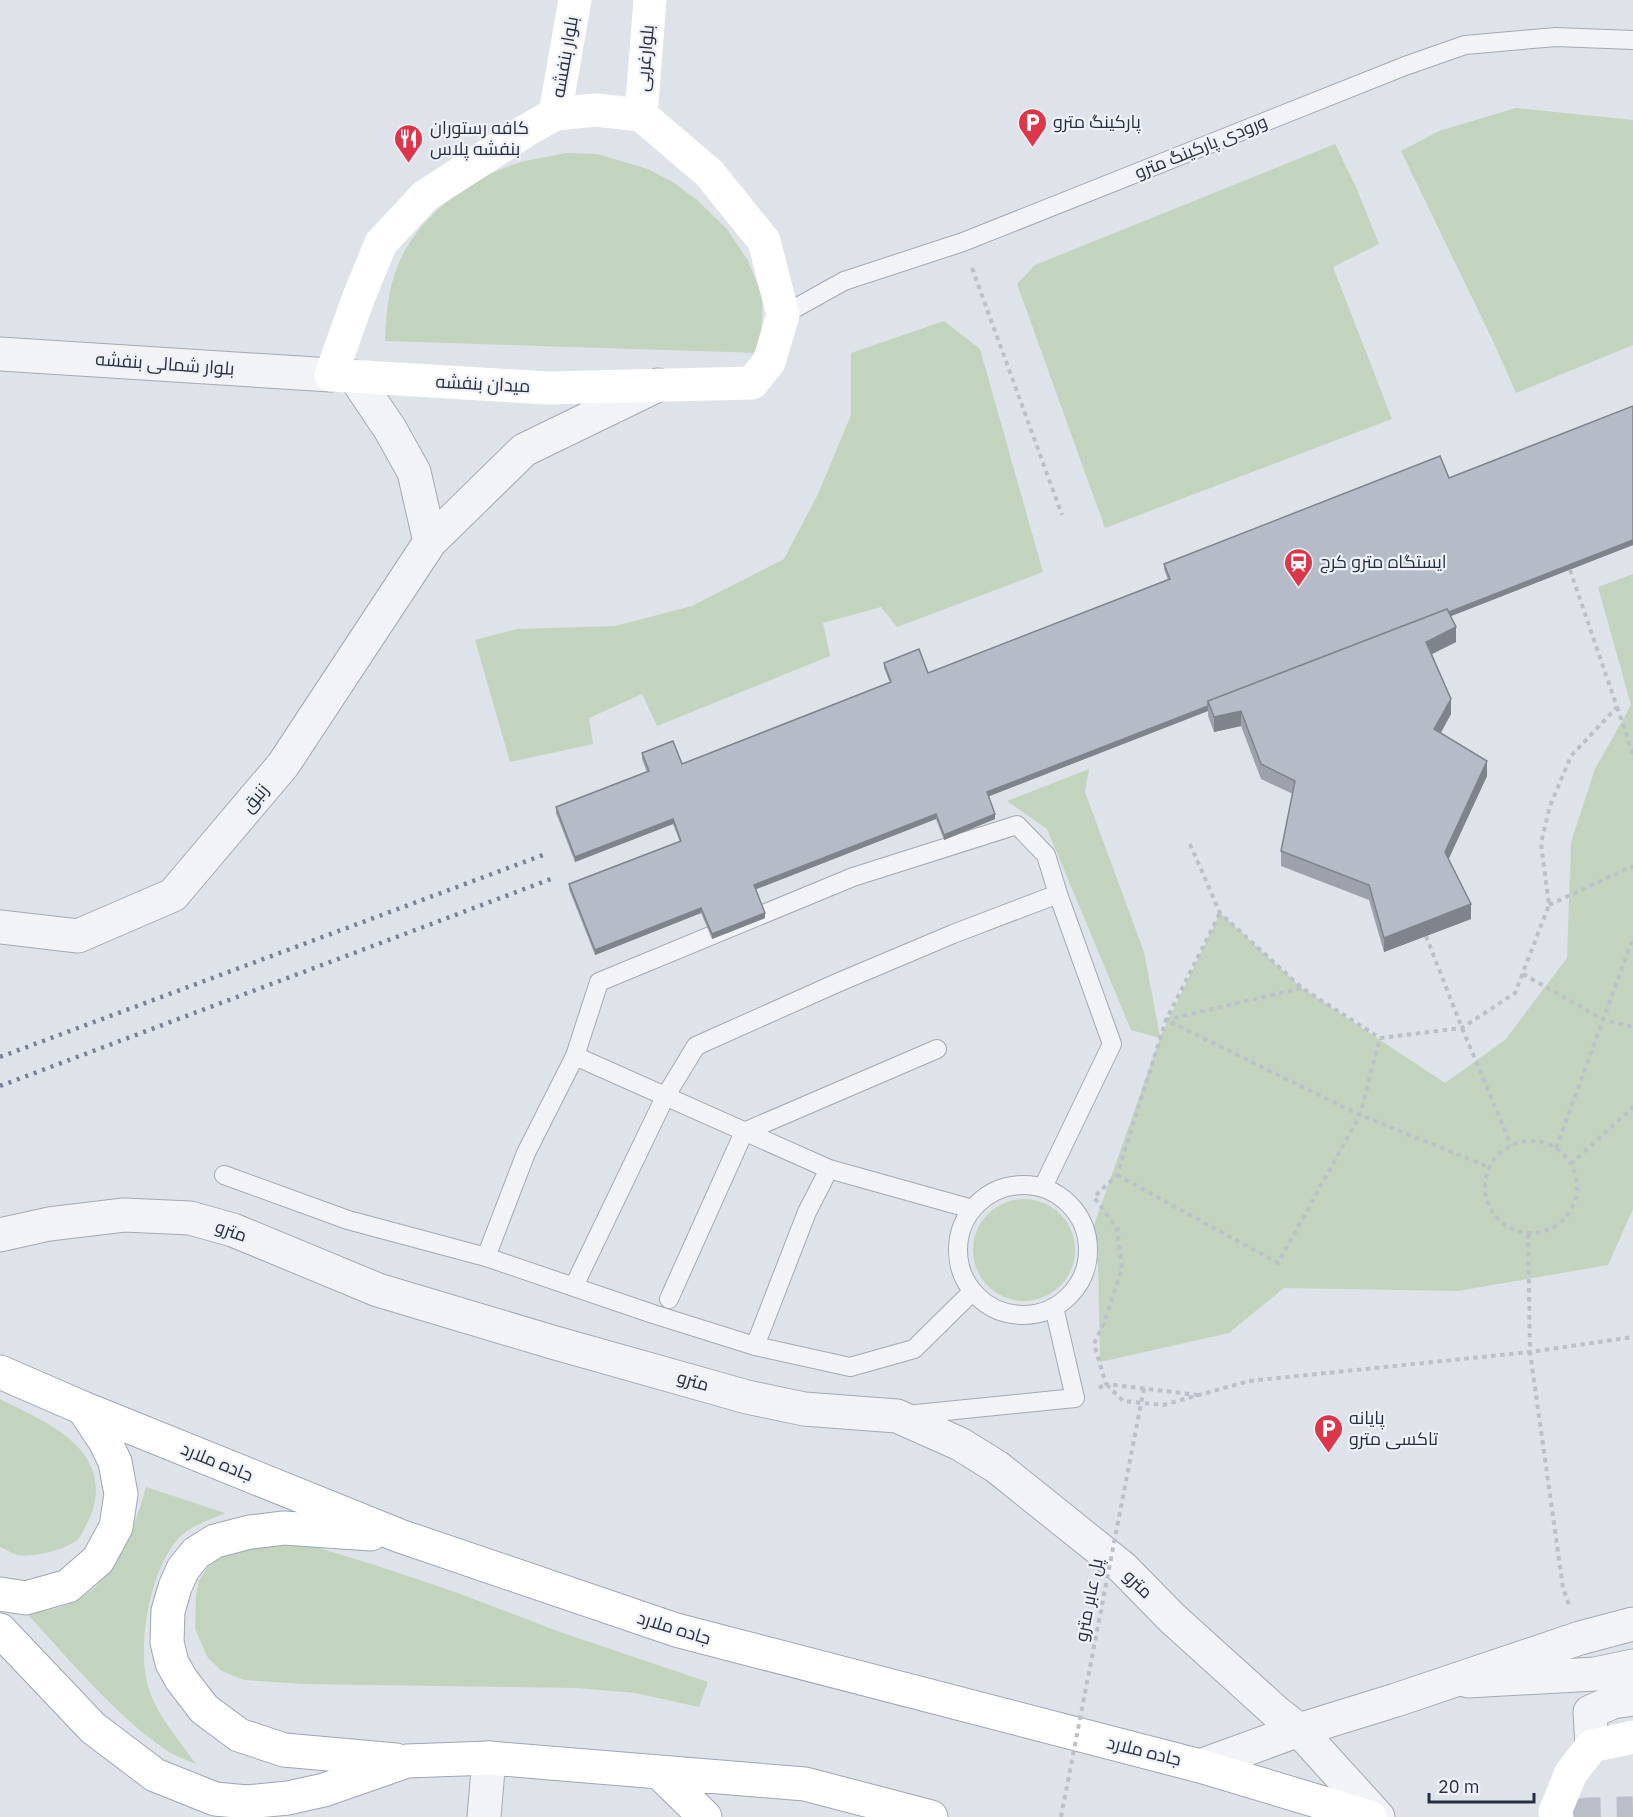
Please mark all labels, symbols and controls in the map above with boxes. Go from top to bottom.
street label: بلوار بنفشه [546,15,583,99]
street label: بلوارغربی [630,24,659,92]
parking icon: پارکینگ مترو [1016,106,1048,148]
street label: ورودی پارکینگ مترو [1131,109,1271,185]
place label: پارکینگ مترو [1053,110,1141,134]
place label: کافه رستوران بنفشه پلاس [430,116,529,161]
restaurant icon: کافه رستوران بنفشه پلاس [393,122,425,164]
street label: بلوار شمالی بنفشه [95,347,235,380]
street label: میدان بنفشه [435,370,531,397]
station icon: ایستگاه مترو کرج [1283,546,1315,588]
place label: ایستگاه مترو کرج [1320,550,1447,574]
street label: زنبق [236,778,274,818]
street label: مترو [212,1214,250,1247]
street label: مترو [675,1365,712,1396]
place label: پایانه تاکسی مترو [1349,1406,1438,1450]
parking icon: پایانه تاکسی مترو [1312,1412,1344,1454]
street label: جاده ملارد [178,1437,257,1486]
street label: پل عابر مترو [1069,1556,1109,1644]
street label: مترو [1119,1564,1158,1603]
street label: جاده ملارد [635,1605,714,1650]
street label: جاده ملارد [1105,1730,1184,1771]
scale bar [1429,1766,1534,1804]
text: 20 m [1438,1775,1480,1798]

